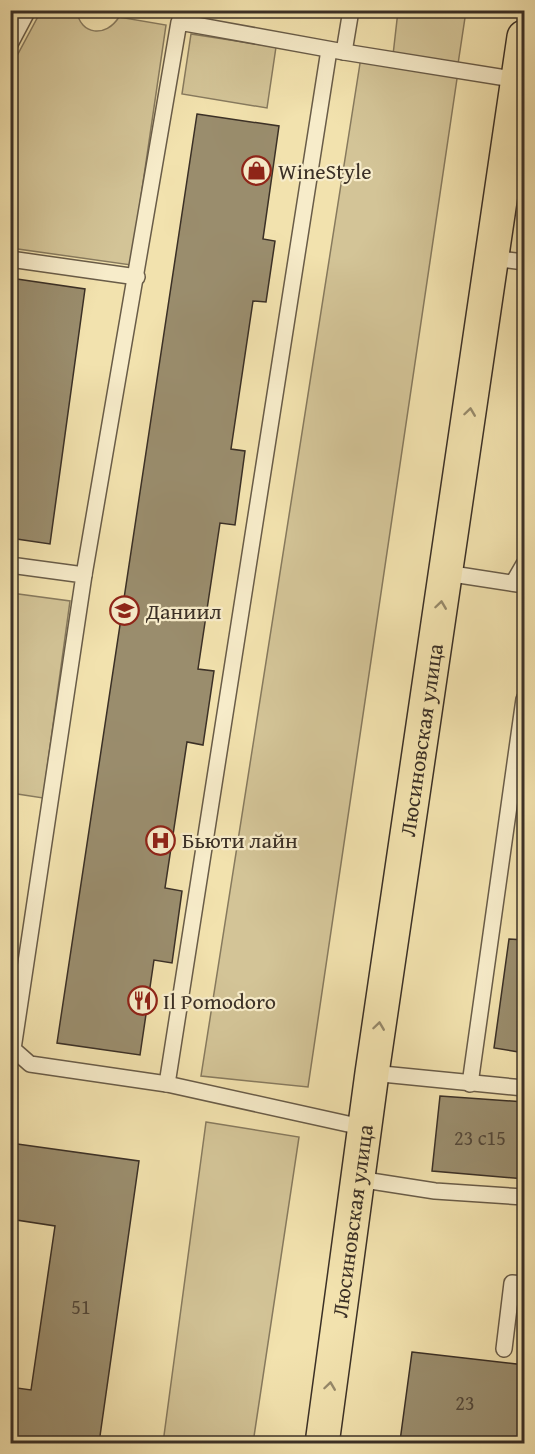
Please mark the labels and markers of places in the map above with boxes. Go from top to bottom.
shop icon: WineStyle [241,155,273,187]
place label: WineStyle [278,155,372,187]
school or university icon: Даниил [109,595,141,627]
place label: Даниил [145,595,222,627]
hospital icon: Бьюти лайн [145,824,177,856]
place label: Бьюти лайн [182,824,298,856]
restaurant icon: Il Pomodoro [126,985,158,1017]
place label: Il Pomodoro [163,985,276,1017]

